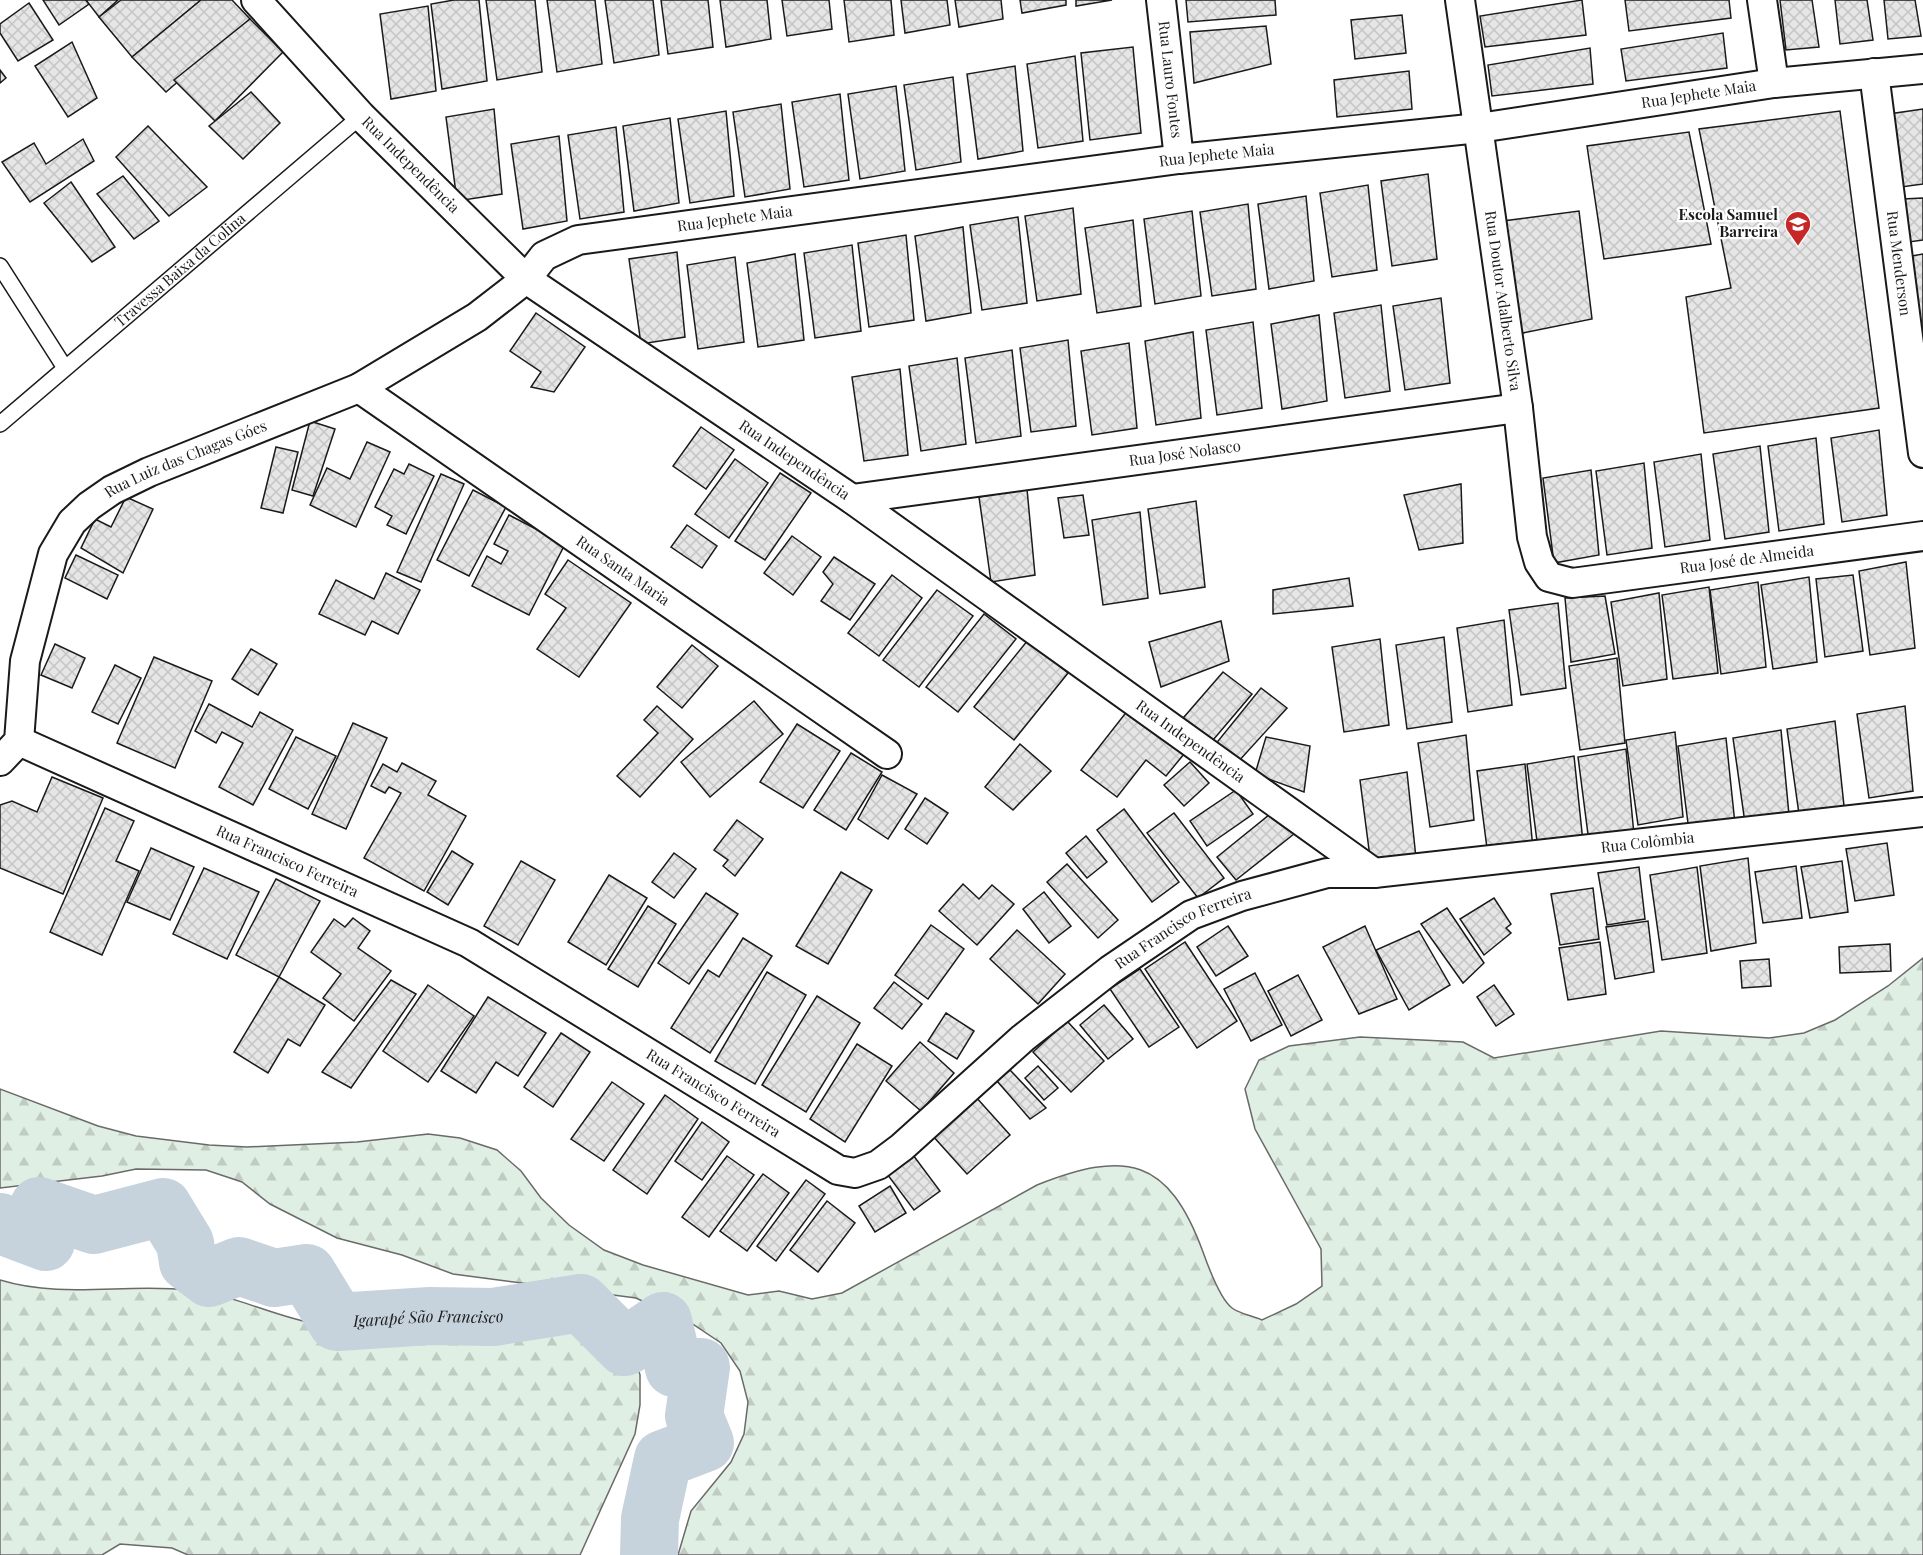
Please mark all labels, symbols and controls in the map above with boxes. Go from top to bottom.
street label: Rua Lauro Fontes [1154,20,1188,139]
street label: Rua Jephete Maia [1640,75,1758,112]
street label: Rua Independência [358,111,465,217]
street label: Rua Jephete Maia [1158,138,1276,171]
street label: Rua Jephete Maia [676,200,794,236]
place label: Escola Samuel Barreira [1679,204,1778,241]
street label: Travessa Baixa da Colina [110,208,250,331]
street label: Rua Doutor Adalberto Silva [1481,209,1527,393]
school or university icon: Escola Samuel Barreira [1783,209,1813,247]
street label: Rua Menderson [1883,210,1916,317]
street label: Rua Luiz das Chagas Góes [100,415,269,502]
street label: Rua Independência [735,415,855,504]
street label: Rua José Nolasco [1128,435,1242,470]
street label: Rua Santa Maria [573,531,674,610]
street label: Rua José de Almeida [1678,540,1816,577]
street label: Rua Independência [1132,695,1250,787]
street label: Rua Francisco Ferreira [213,820,362,901]
street label: Rua Colômbia [1600,826,1696,857]
street label: Rua Francisco Ferreira [1110,883,1254,973]
street label: Rua Francisco Ferreira [643,1044,785,1142]
water label: Igarapé São Francisco [351,1304,505,1331]

